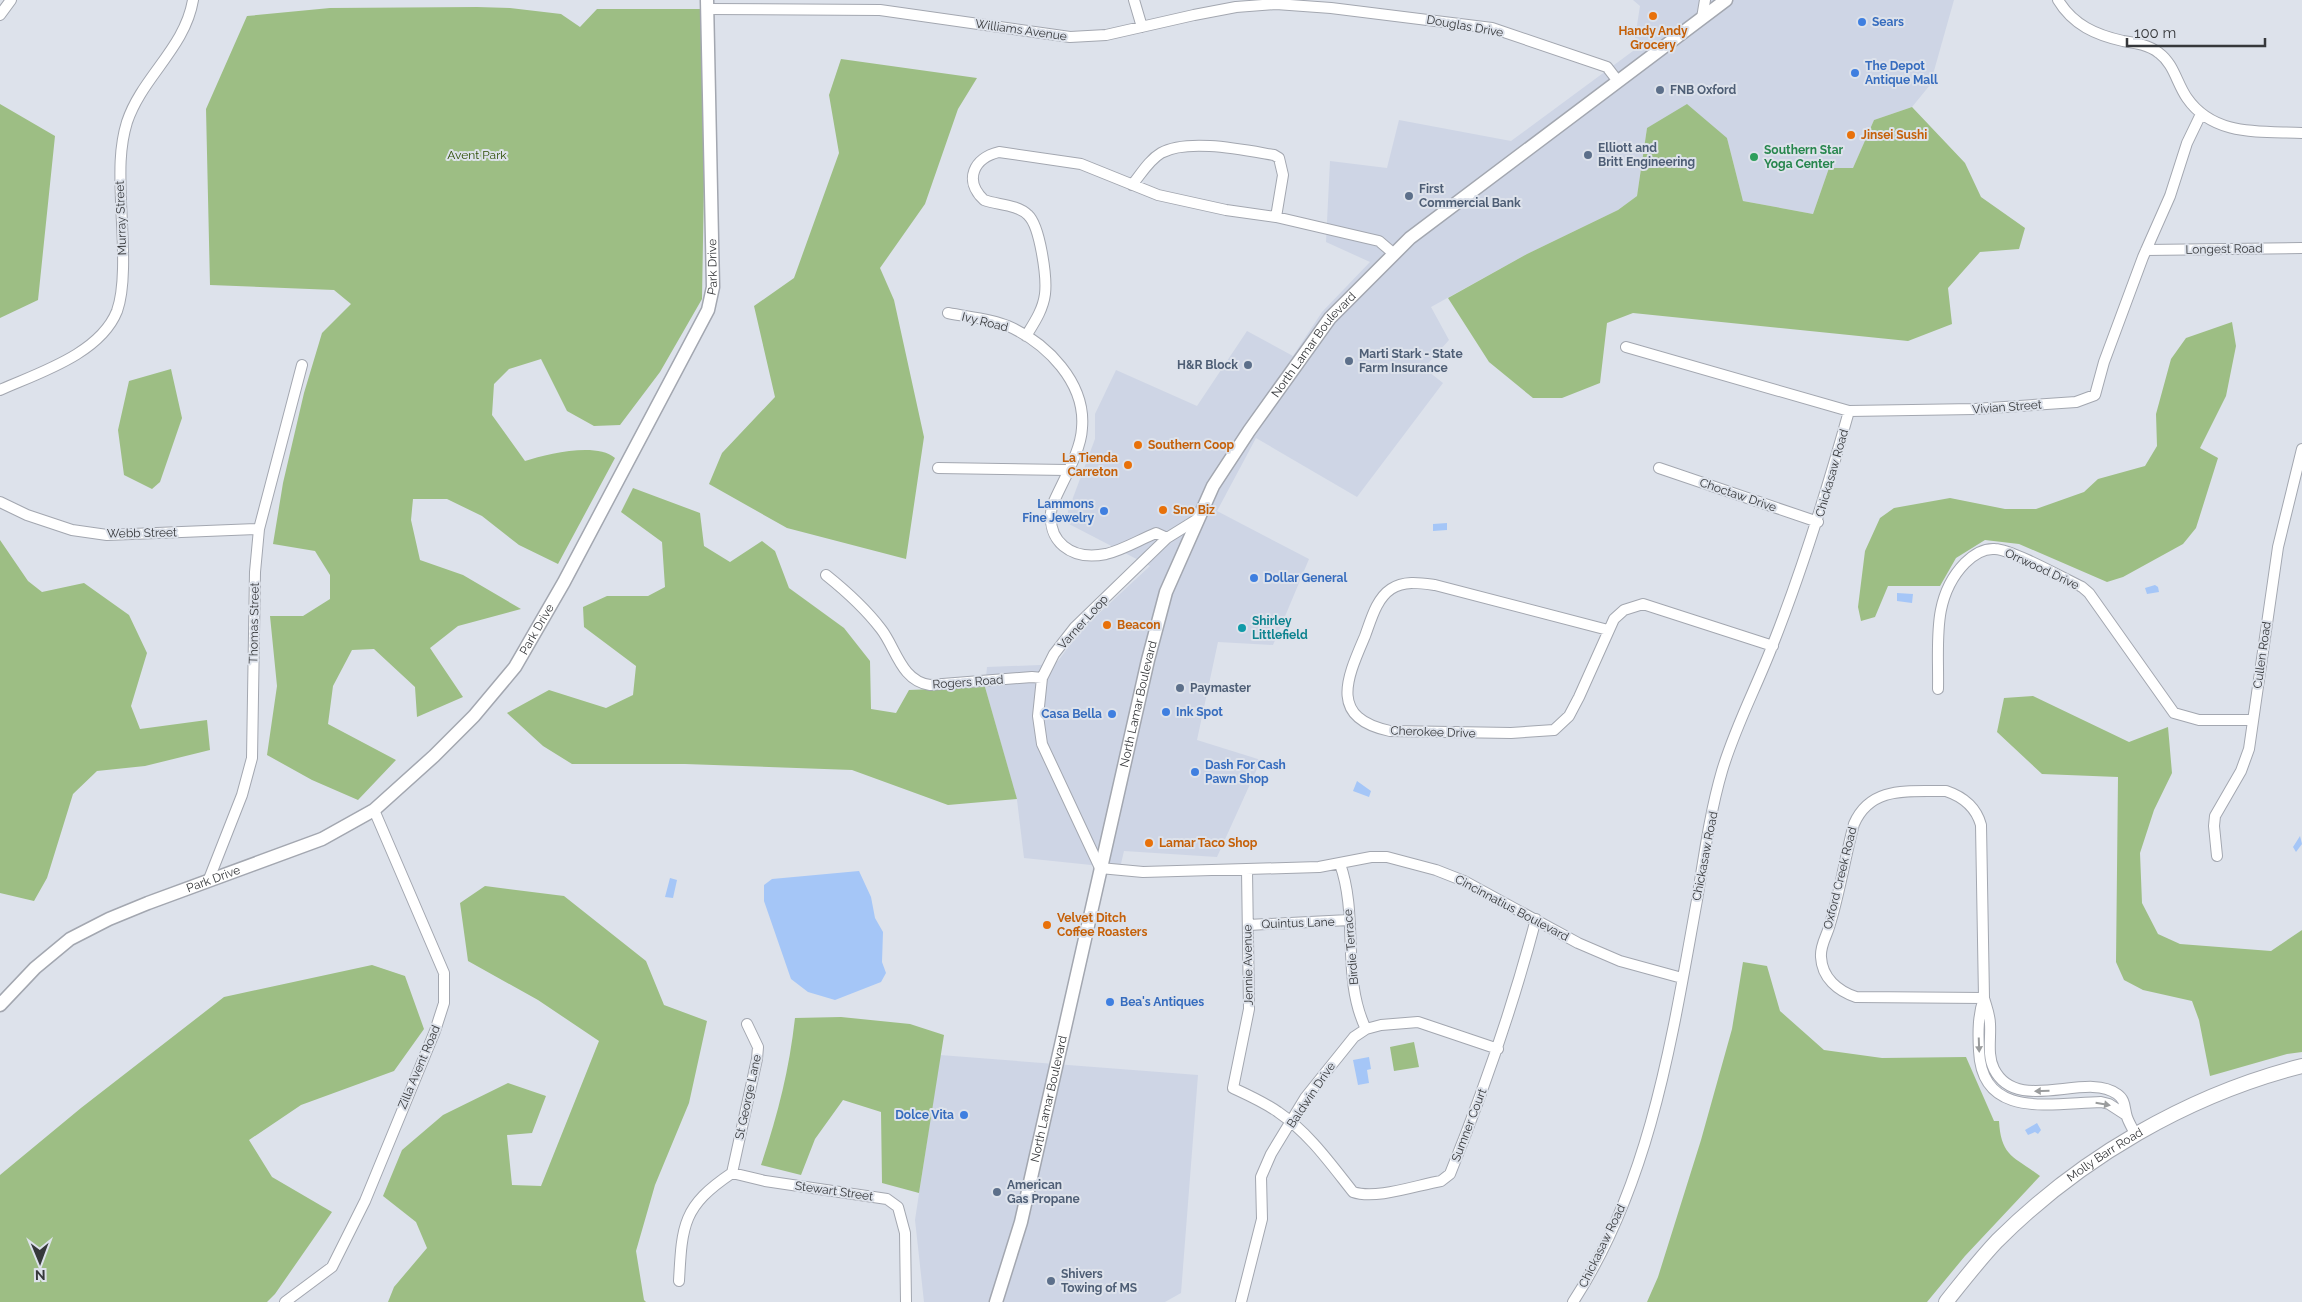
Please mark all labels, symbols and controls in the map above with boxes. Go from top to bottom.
marker: Handy Andy Grocery [1647,10,1659,22]
street label: Douglas Drive [1426,12,1504,40]
place label: Sears [1872,15,1904,29]
scale bar [2127,15,2264,47]
marker: Sears [1856,16,1868,28]
street label: Williams Avenue [974,17,1068,43]
place label: Handy Andy Grocery [1618,24,1688,52]
text: 100 m [2134,24,2176,42]
place label: The Depot Antique Mall [1865,59,1938,87]
marker: The Depot Antique Mall [1849,67,1861,79]
place label: FNB Oxford [1670,83,1737,97]
marker: FNB Oxford [1654,84,1666,96]
place label: Jinsei Sushi [1861,128,1927,142]
marker: Jinsei Sushi [1845,129,1857,141]
place label: Elliott and Britt Engineering [1598,141,1695,169]
place label: Southern Star Yoga Center [1764,143,1844,171]
park label: Avent Park [447,148,507,162]
marker: Elliott and Britt Engineering [1582,149,1594,161]
marker: Southern Star Yoga Center [1748,151,1760,163]
street label: Murray Street [113,180,129,256]
place label: First Commercial Bank [1419,182,1521,210]
marker: First Commercial Bank [1403,190,1415,202]
street label: Park Drive [704,239,720,296]
street label: Longest Road [2185,241,2263,257]
street label: North Lamar Boulevard [1268,289,1359,400]
street label: Ivy Road [960,309,1010,335]
place label: Marti Stark - State Farm Insurance [1359,347,1463,375]
marker: Marti Stark - State Farm Insurance [1343,355,1355,367]
place label: H&R Block [1177,358,1238,372]
marker: H&R Block [1242,359,1254,371]
street label: Vivian Street [1972,398,2042,416]
street label: Chickasaw Road [1813,427,1851,519]
place label: Southern Coop [1148,438,1235,452]
marker: Southern Coop [1132,439,1144,451]
place label: La Tienda Carreton [1062,451,1118,479]
marker: La Tienda Carreton [1122,459,1134,471]
street label: Choctaw Drive [1698,475,1778,515]
place label: Lammons Fine Jewelry [1022,497,1094,525]
place label: Sno Biz [1173,503,1215,517]
marker: Sno Biz [1157,504,1169,516]
marker: Lammons Fine Jewelry [1098,505,1110,517]
street label: Webb Street [107,525,177,541]
street label: Orrwood Drive [2003,546,2081,592]
place label: Dollar General [1264,571,1347,585]
marker: Dollar General [1248,572,1260,584]
street label: Thomas Street [246,582,262,664]
street label: Varner Loop [1055,592,1111,652]
street label: Park Drive [517,601,557,657]
place label: Shirley Littlefield [1252,614,1308,642]
place label: Beacon [1117,618,1160,632]
marker: Beacon [1101,619,1113,631]
street label: Cullen Road [2250,620,2274,690]
marker: Shirley Littlefield [1236,622,1248,634]
street label: North Lamar Boulevard [1117,639,1160,769]
street label: Rogers Road [932,673,1004,691]
place label: Paymaster [1190,681,1251,695]
marker: Paymaster [1174,682,1186,694]
place label: Ink Spot [1176,705,1223,719]
marker: Ink Spot [1160,706,1172,718]
place label: Casa Bella [1041,707,1102,721]
marker: Casa Bella [1106,708,1118,720]
street label: Cherokee Drive [1390,724,1476,740]
place label: Dash For Cash Pawn Shop [1205,758,1286,786]
marker: Dash For Cash Pawn Shop [1189,766,1201,778]
street label: Chickasaw Road [1689,810,1721,902]
street label: Oxford Creek Road [1821,825,1859,931]
place label: Lamar Taco Shop [1159,836,1258,850]
marker: Lamar Taco Shop [1143,837,1155,849]
street label: Park Drive [185,863,242,895]
street label: Cincinnatius Boulevard [1453,872,1571,944]
street label: Birdie Terrace [1341,909,1361,985]
place label: Velvet Ditch Coffee Roasters [1057,911,1147,939]
street label: Quintus Lane [1261,915,1335,931]
marker: Velvet Ditch Coffee Roasters [1041,919,1053,931]
street label: Jennie Avenue [1240,924,1256,1006]
place label: Bea's Antiques [1120,995,1204,1009]
marker: Bea's Antiques [1104,996,1116,1008]
street label: Zilla Avent Road [395,1023,443,1111]
street label: North Lamar Boulevard [1028,1034,1070,1164]
one-way arrow [1975,1038,1983,1054]
street label: St George Lane [732,1053,764,1141]
street label: Baldwin Drive [1284,1059,1338,1131]
street label: Sumner Court [1449,1086,1489,1164]
one-way arrow [2034,1087,2050,1095]
one-way arrow [2095,1100,2111,1108]
place label: Dolce Vita [895,1108,954,1122]
marker: Dolce Vita [958,1109,970,1121]
street label: Molly Barr Road [2064,1125,2145,1185]
place label: American Gas Propane [1007,1178,1080,1206]
street label: Stewart Street [794,1179,874,1203]
marker: American Gas Propane [991,1186,1003,1198]
street label: Chickasaw Road [1576,1202,1628,1290]
north arrow [15,1237,65,1287]
text: N [35,1267,46,1283]
place label: Shivers Towing of MS [1061,1267,1137,1295]
marker: Shivers Towing of MS [1045,1275,1057,1287]

